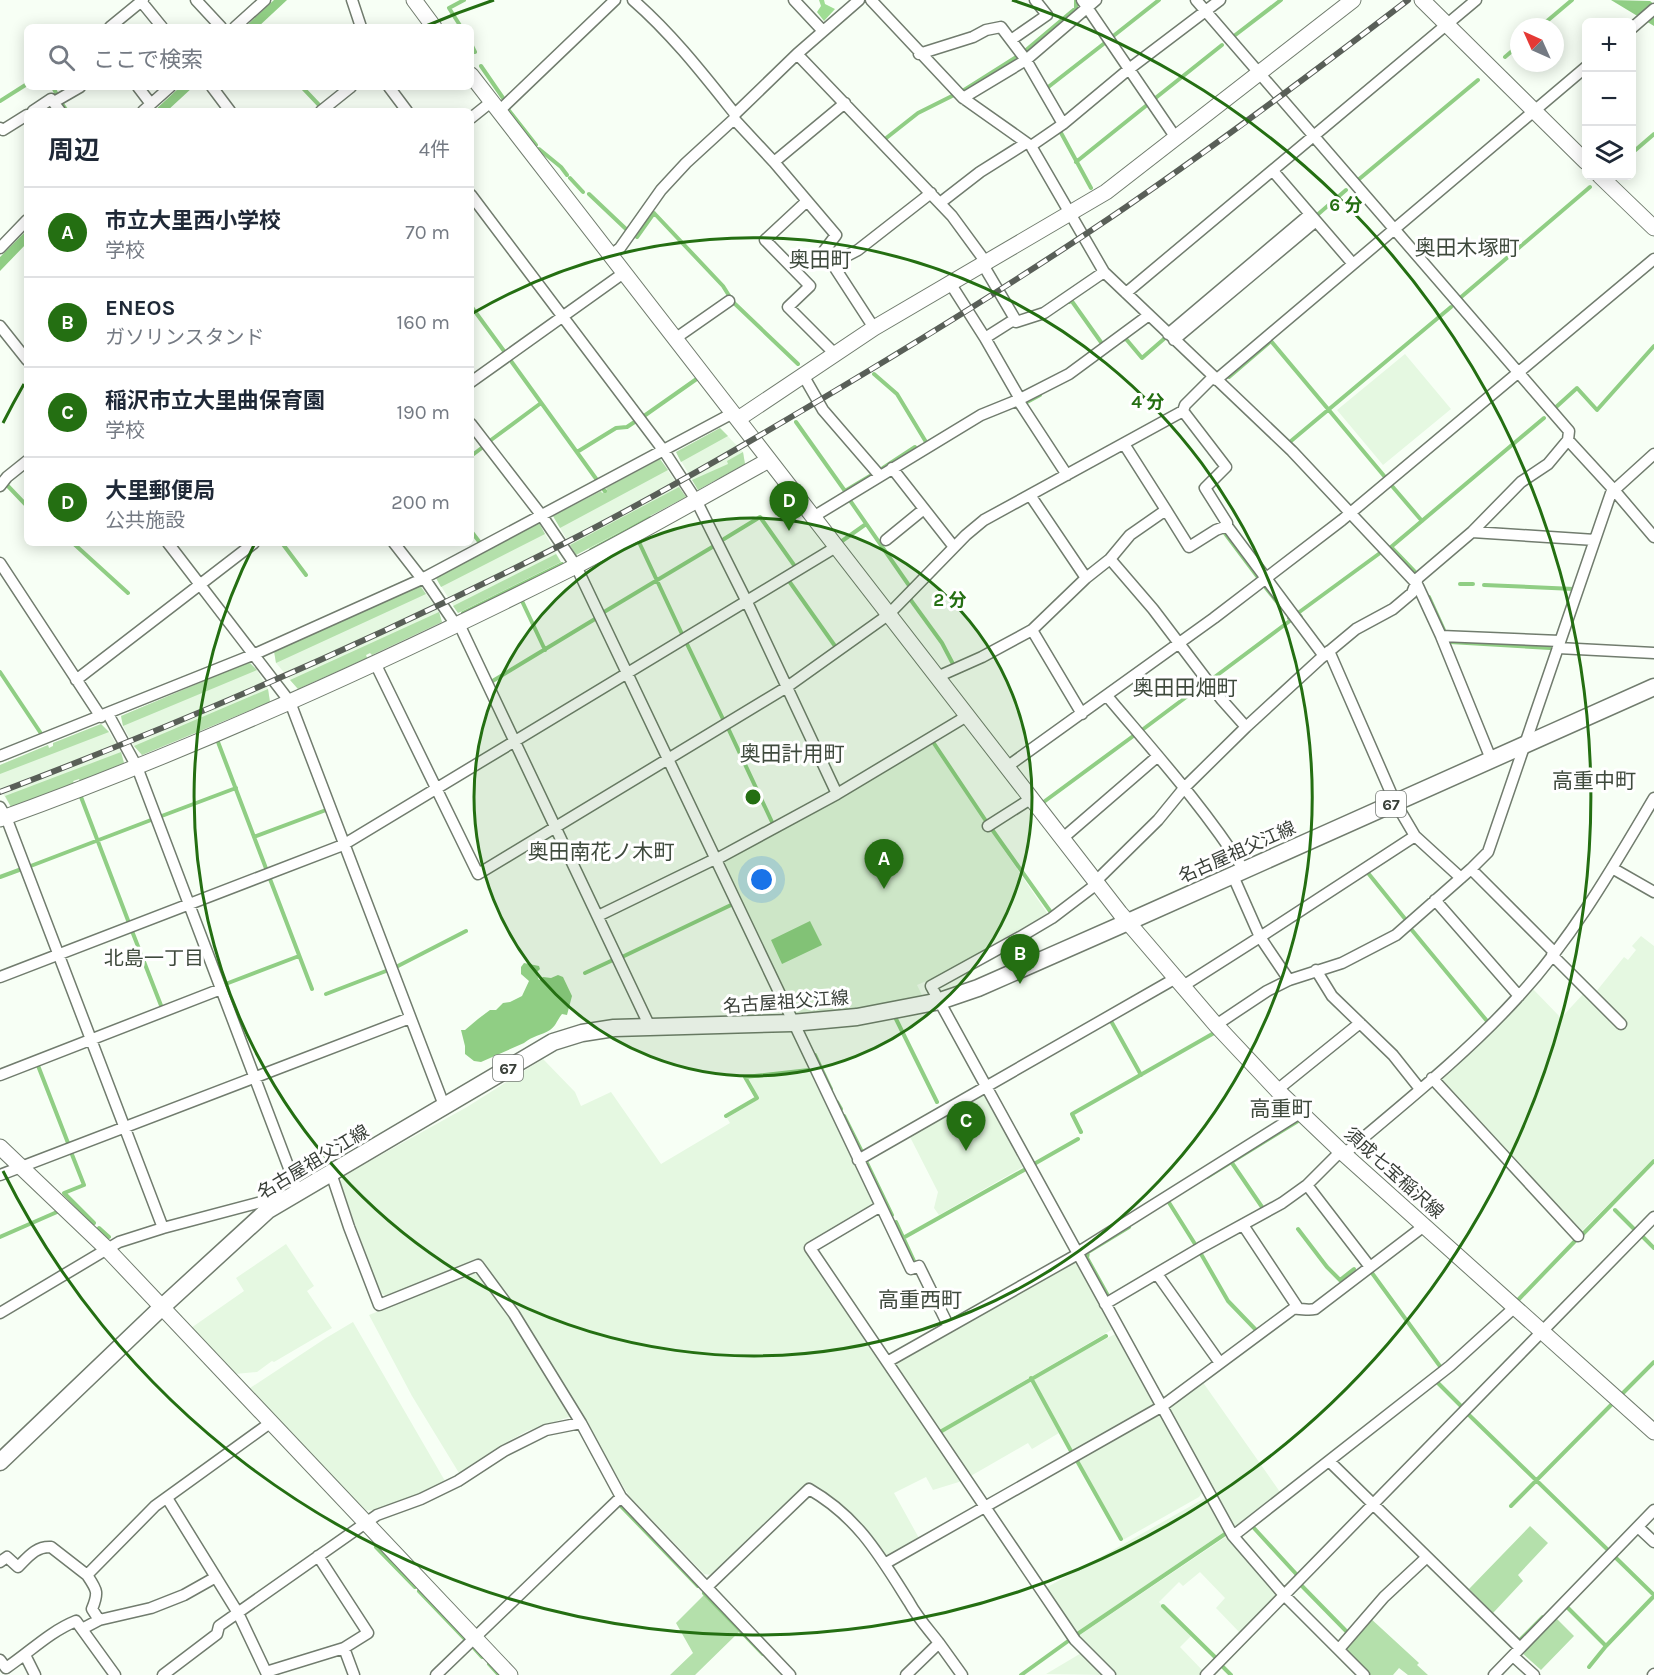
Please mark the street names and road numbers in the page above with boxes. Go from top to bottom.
road number: 67 [1376,791,1406,817]
street label: 名古屋祖父江線 [1175,816,1299,888]
street label: 名古屋祖父江線 [722,987,850,1017]
road number: 67 [493,1055,523,1081]
street label: 名古屋祖父江線 [253,1120,373,1204]
street label: 須成七宝稲沢線 [1340,1123,1448,1223]

